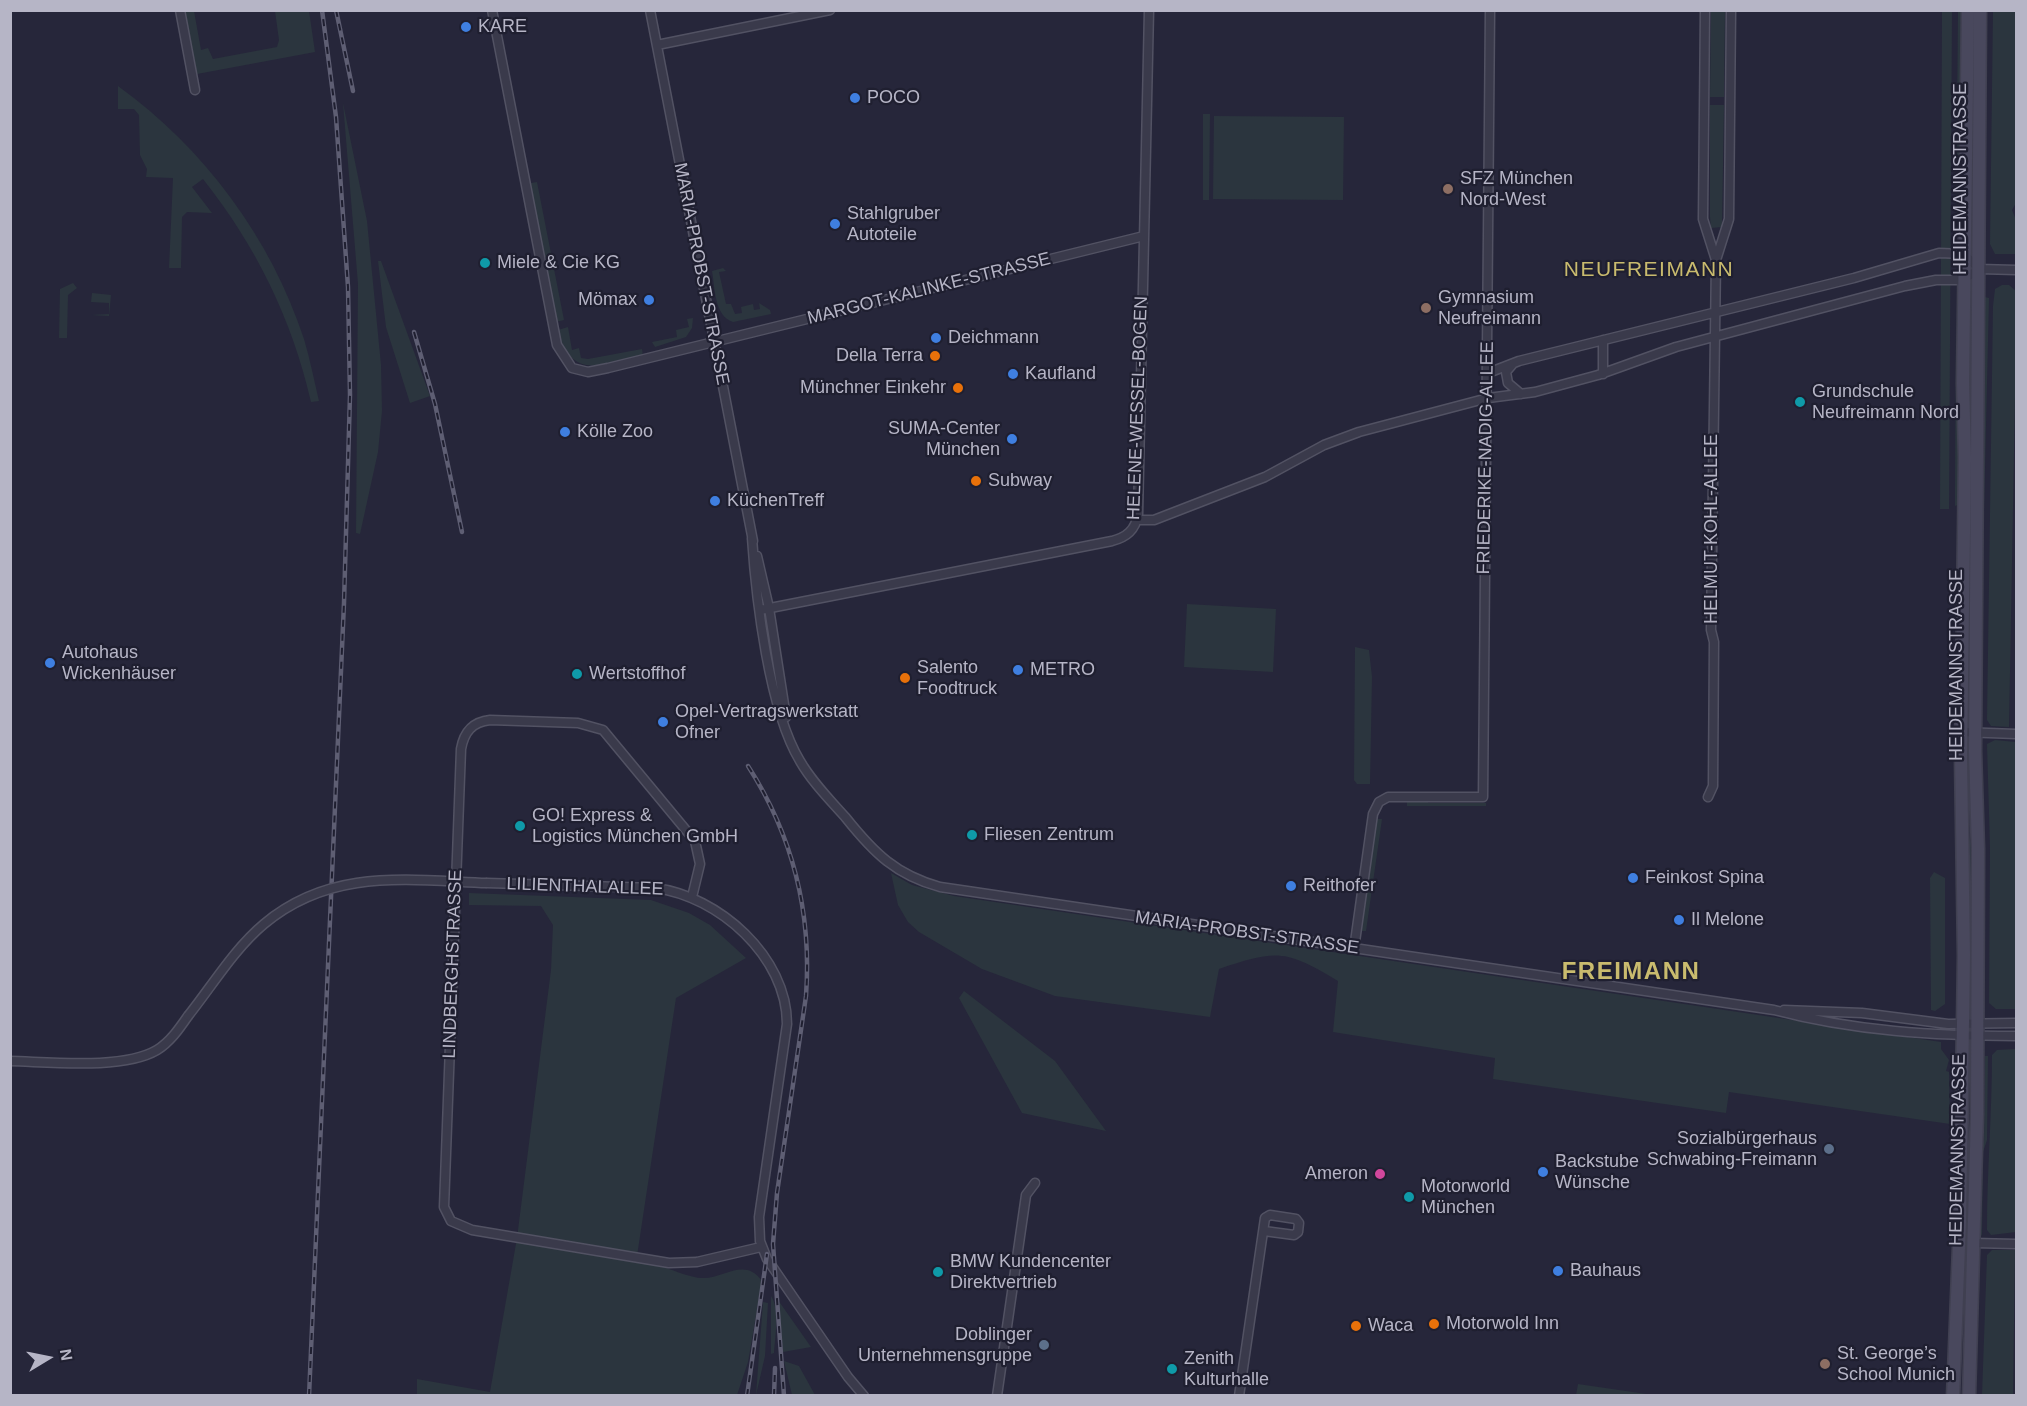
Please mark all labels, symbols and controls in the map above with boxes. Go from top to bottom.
place label: KARE [478,16,527,38]
marker: KARE [459,20,473,34]
street label: HEIDEMANNSTRASSE [1950,83,1972,275]
place label: POCO [867,87,920,109]
marker: POCO [848,91,862,105]
street label: MARIA-PROBST-STRASSE [669,161,733,387]
place label: SFZ München Nord-West [1460,168,1573,210]
marker: SFZ München Nord-West [1441,182,1455,196]
place label: Stahlgruber Autoteile [847,203,940,246]
marker: Stahlgruber Autoteile [828,217,842,231]
street label: MARGOT-KALINKE-STRASSE [805,248,1053,330]
place label: Miele & Cie KG [497,252,620,274]
marker: Miele & Cie KG [478,256,492,270]
district label: NEUFREIMANN [1564,257,1734,283]
place label: Gymnasium Neufreimann [1438,287,1541,330]
place label: Mömax [578,289,637,311]
marker: Mömax [642,293,656,307]
street label: HELENE-WESSEL-BOGEN [1123,296,1153,520]
marker: Gymnasium Neufreimann [1419,301,1433,315]
place label: Deichmann [948,327,1039,349]
marker: Deichmann [929,331,943,345]
street label: FRIEDERIKE-NADIG-ALLEE [1473,341,1499,575]
place label: Della Terra [836,345,923,367]
marker: Della Terra [928,349,942,363]
place label: Kaufland [1025,363,1096,385]
marker: Kaufland [1006,367,1020,381]
place label: Münchner Einkehr [800,377,946,399]
marker: Münchner Einkehr [951,381,965,395]
place label: Grundschule Neufreimann Nord [1812,381,1959,424]
marker: Grundschule Neufreimann Nord [1793,395,1807,409]
place label: SUMA-Center München [888,418,1000,460]
place label: Kölle Zoo [577,421,653,443]
marker: Kölle Zoo [558,425,572,439]
marker: SUMA-Center München [1005,432,1019,446]
street label: HELMUT-KOHL-ALLEE [1701,434,1723,624]
place label: Subway [988,470,1052,492]
marker: Subway [969,474,983,488]
place label: KüchenTreff [727,490,824,512]
marker: KüchenTreff [708,494,722,508]
street label: HEIDEMANNSTRASSE [1946,569,1968,761]
place label: Autohaus Wickenhäuser [62,642,176,684]
marker: Autohaus Wickenhäuser [43,656,57,670]
place label: Salento Foodtruck [917,657,997,700]
place label: METRO [1030,659,1095,681]
place label: Wertstoffhof [589,663,685,685]
marker: METRO [1011,663,1025,677]
marker: Wertstoffhof [570,667,584,681]
marker: Salento Foodtruck [898,671,912,685]
place label: Opel-Vertragswerkstatt Ofner [675,701,858,744]
marker: Opel-Vertragswerkstatt Ofner [656,715,670,729]
place label: GO! Express & Logistics München GmbH [532,805,738,848]
marker: GO! Express & Logistics München GmbH [513,819,527,833]
place label: Fliesen Zentrum [984,824,1114,846]
marker: Fliesen Zentrum [965,828,979,842]
place label: Feinkost Spina [1645,867,1764,889]
street label: LINDBERGHSTRASSE [439,869,467,1059]
marker: Feinkost Spina [1626,871,1640,885]
street label: LILIENTHALALLEE [506,873,664,901]
place label: Reithofer [1303,875,1376,897]
marker: Reithofer [1284,879,1298,893]
street label: MARIA-PROBST-STRASSE [1134,907,1360,959]
place label: Il Melone [1691,909,1764,931]
marker: Il Melone [1672,913,1686,927]
district label: FREIMANN [1562,958,1700,986]
street label: HEIDEMANNSTRASSE [1946,1054,1970,1246]
place label: Sozialbürgerhaus Schwabing-Freimann [1647,1128,1817,1170]
marker: Sozialbürgerhaus Schwabing-Freimann [1822,1142,1836,1156]
place label: Backstube Wünsche [1555,1151,1639,1194]
place label: Ameron [1305,1163,1368,1185]
marker: Backstube Wünsche [1536,1165,1550,1179]
marker: Ameron [1373,1167,1387,1181]
place label: Motorworld München [1421,1176,1510,1218]
marker: Motorworld München [1402,1190,1416,1204]
place label: BMW Kundencenter Direktvertrieb [950,1251,1111,1294]
place label: Bauhaus [1570,1260,1641,1282]
marker: Bauhaus [1551,1264,1565,1278]
marker: BMW Kundencenter Direktvertrieb [931,1265,945,1279]
place label: Motorwold Inn [1446,1313,1559,1335]
place label: Waca [1368,1315,1413,1337]
marker: Motorwold Inn [1427,1317,1441,1331]
marker: Waca [1349,1319,1363,1333]
place label: Doblinger Unternehmensgruppe [858,1324,1032,1366]
north arrow [18,1328,78,1388]
marker: Doblinger Unternehmensgruppe [1037,1338,1051,1352]
place label: St. George’s School Munich [1837,1343,1955,1386]
text: N [57,1348,76,1362]
place label: Zenith Kulturhalle [1184,1348,1269,1390]
marker: St. George’s School Munich [1818,1357,1832,1371]
marker: Zenith Kulturhalle [1165,1362,1179,1376]

